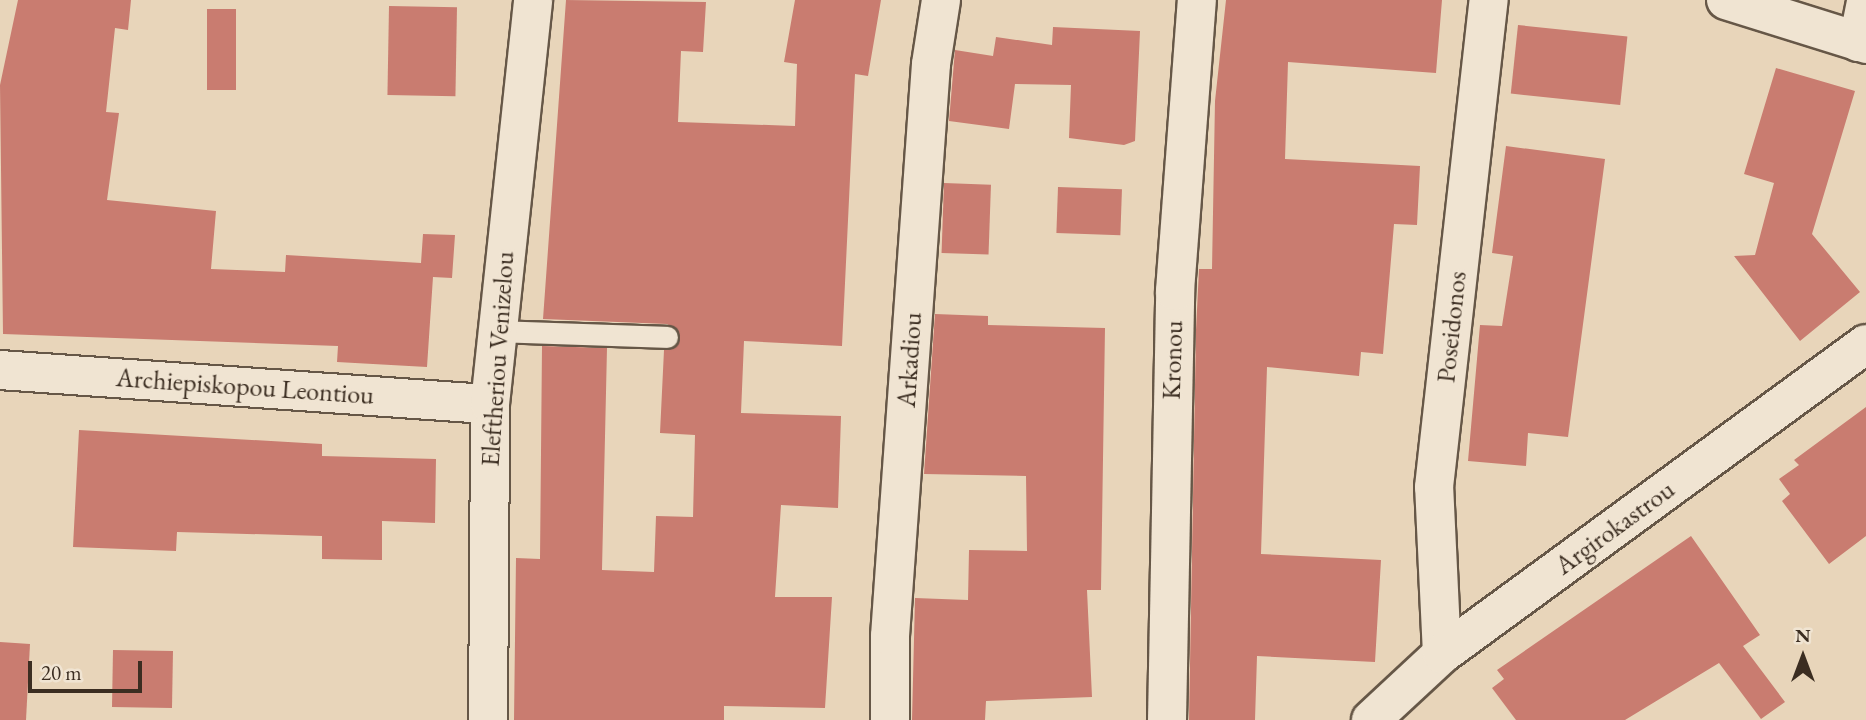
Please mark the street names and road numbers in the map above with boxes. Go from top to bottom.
street label: Eleftheriou Venizelou [475,250,521,468]
street label: Poseidonos [1431,270,1473,384]
street label: Arkadiou [891,311,929,409]
street label: Kronou [1156,320,1190,400]
street label: Archiepiskopou Leontiou [115,362,375,412]
street label: Argirokastrou [1549,474,1681,582]

